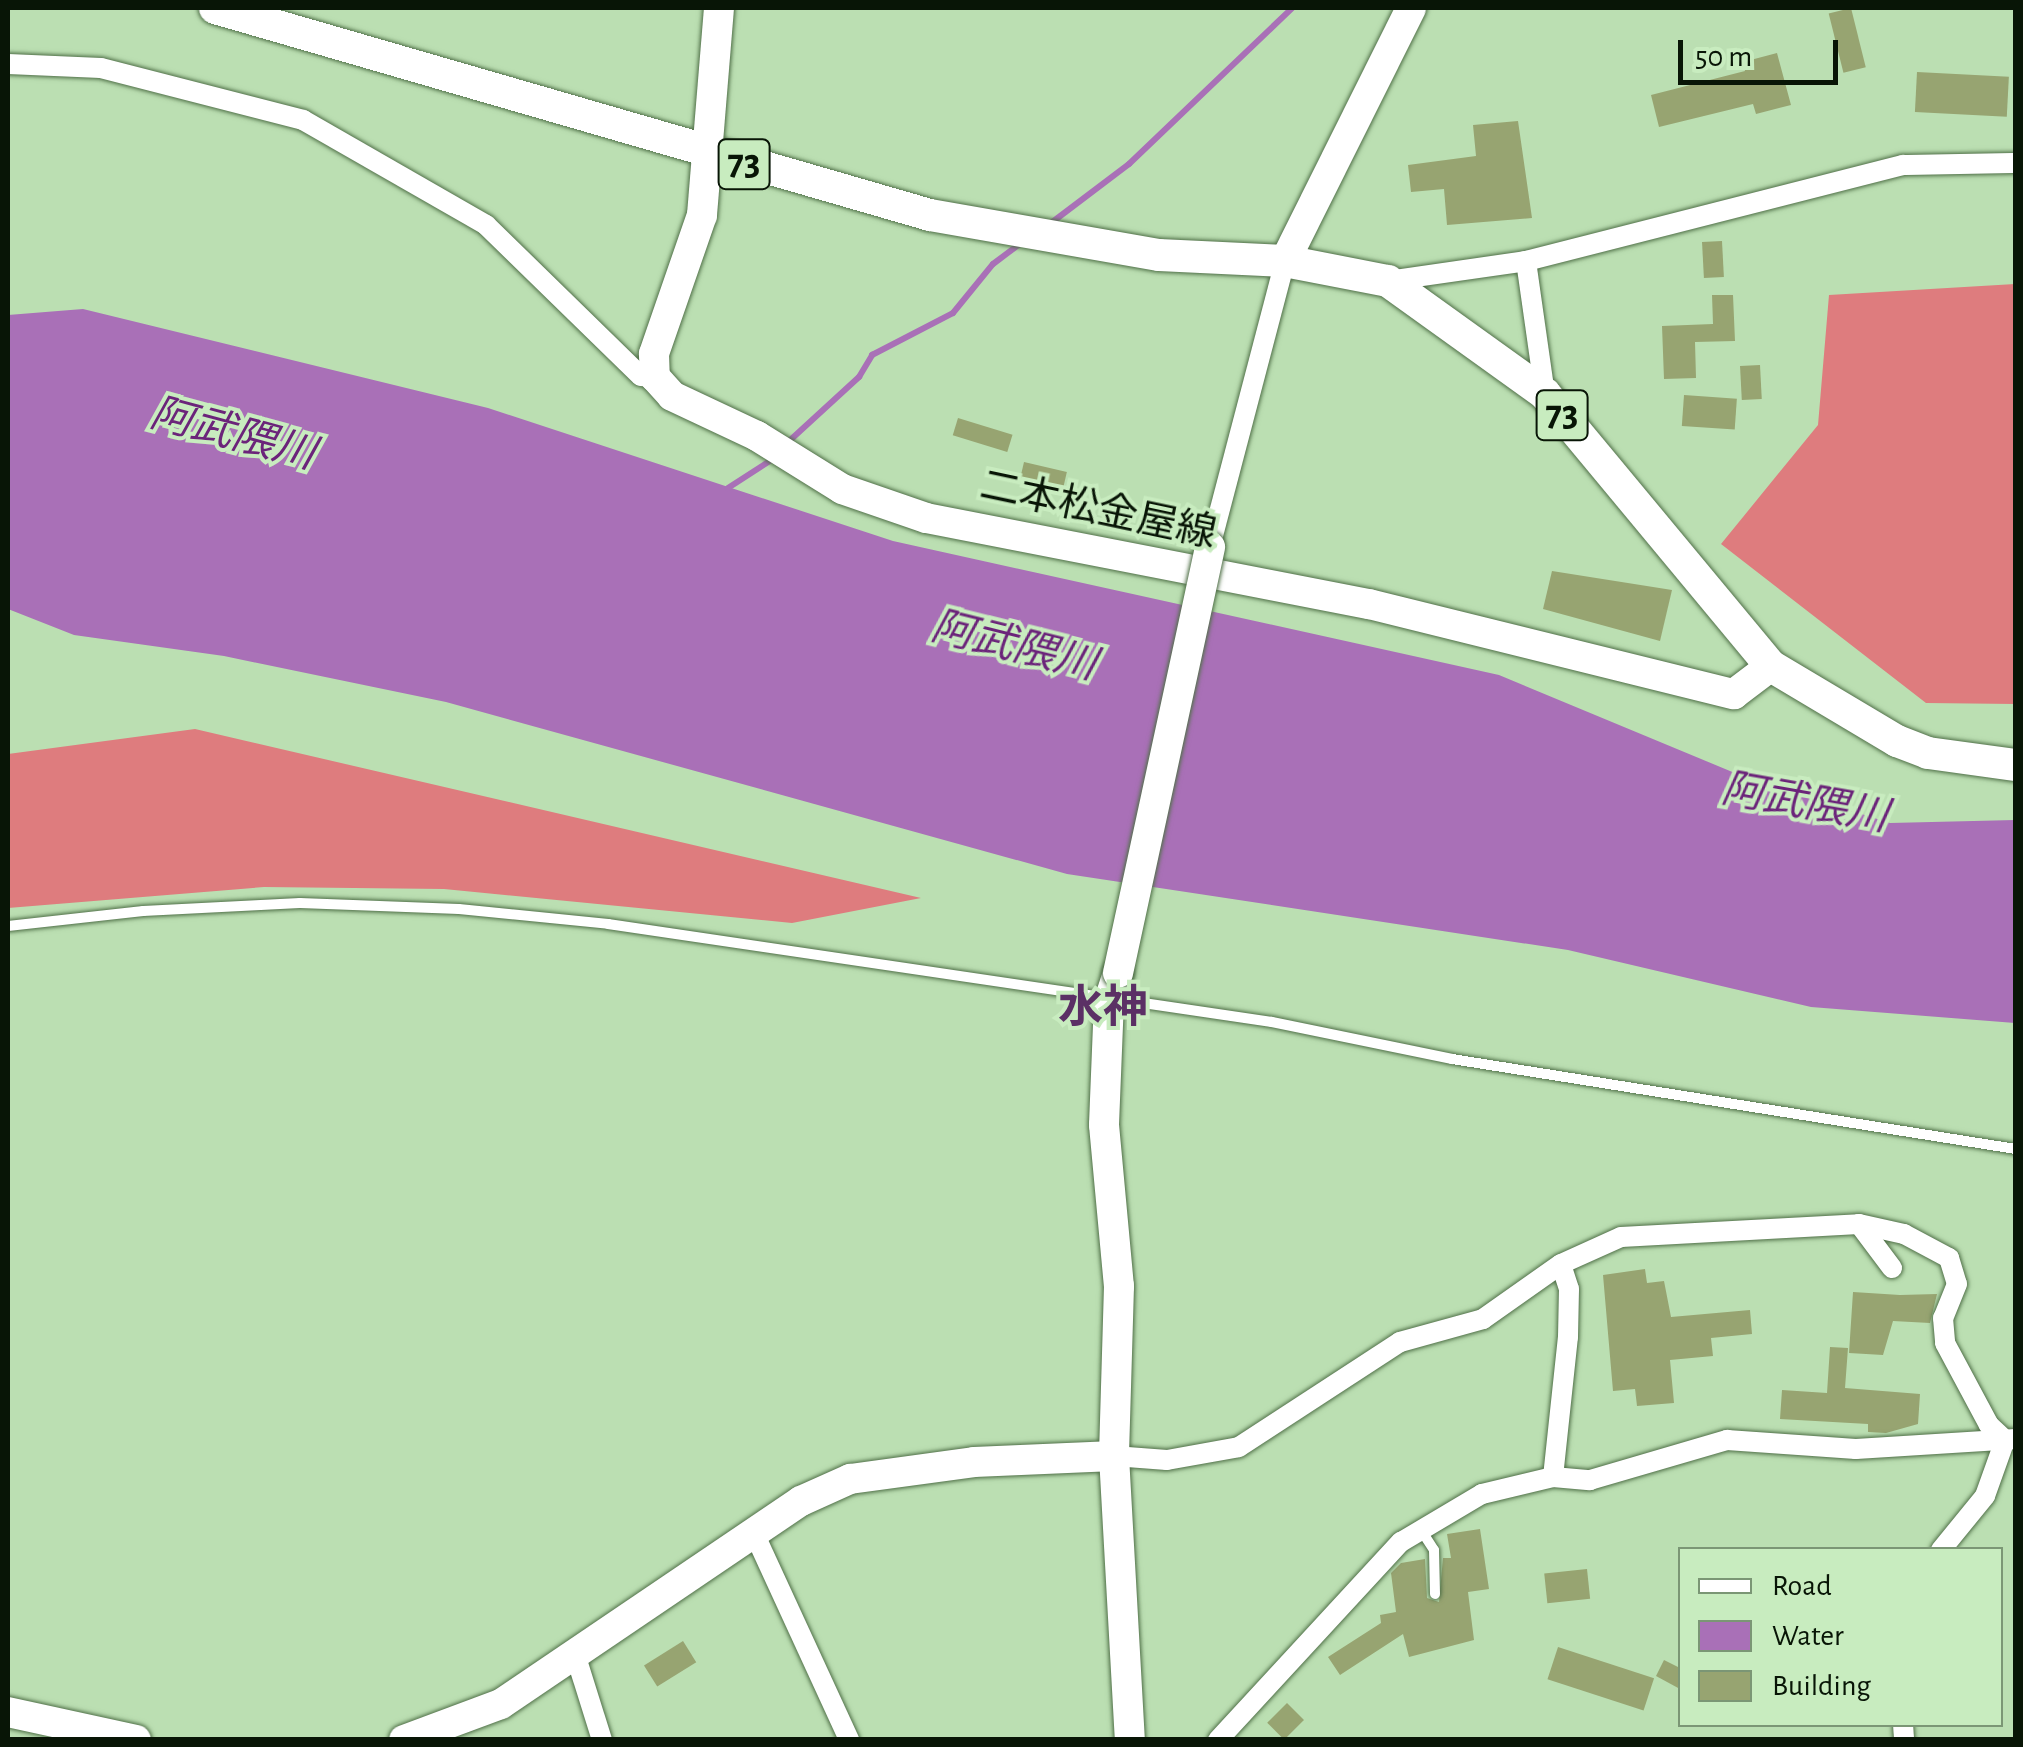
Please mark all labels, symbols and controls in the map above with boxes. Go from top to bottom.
scale bar [1683,20,1843,82]
text: 50 m [1695,42,1752,72]
road number: 73 [716,131,772,197]
road number: 73 [1534,382,1590,448]
water label: 阿武隈川 [145,388,321,480]
street label: 二本松金屋線 [976,462,1220,558]
water label: 阿武隈川 [926,601,1102,691]
water label: 阿武隈川 [1718,764,1892,842]
district label: 水神 [1058,982,1148,1036]
legend [1678,1547,2003,1727]
text: Road [1772,1571,1832,1601]
text: Water [1772,1621,1844,1651]
text: Building [1772,1671,1871,1701]

